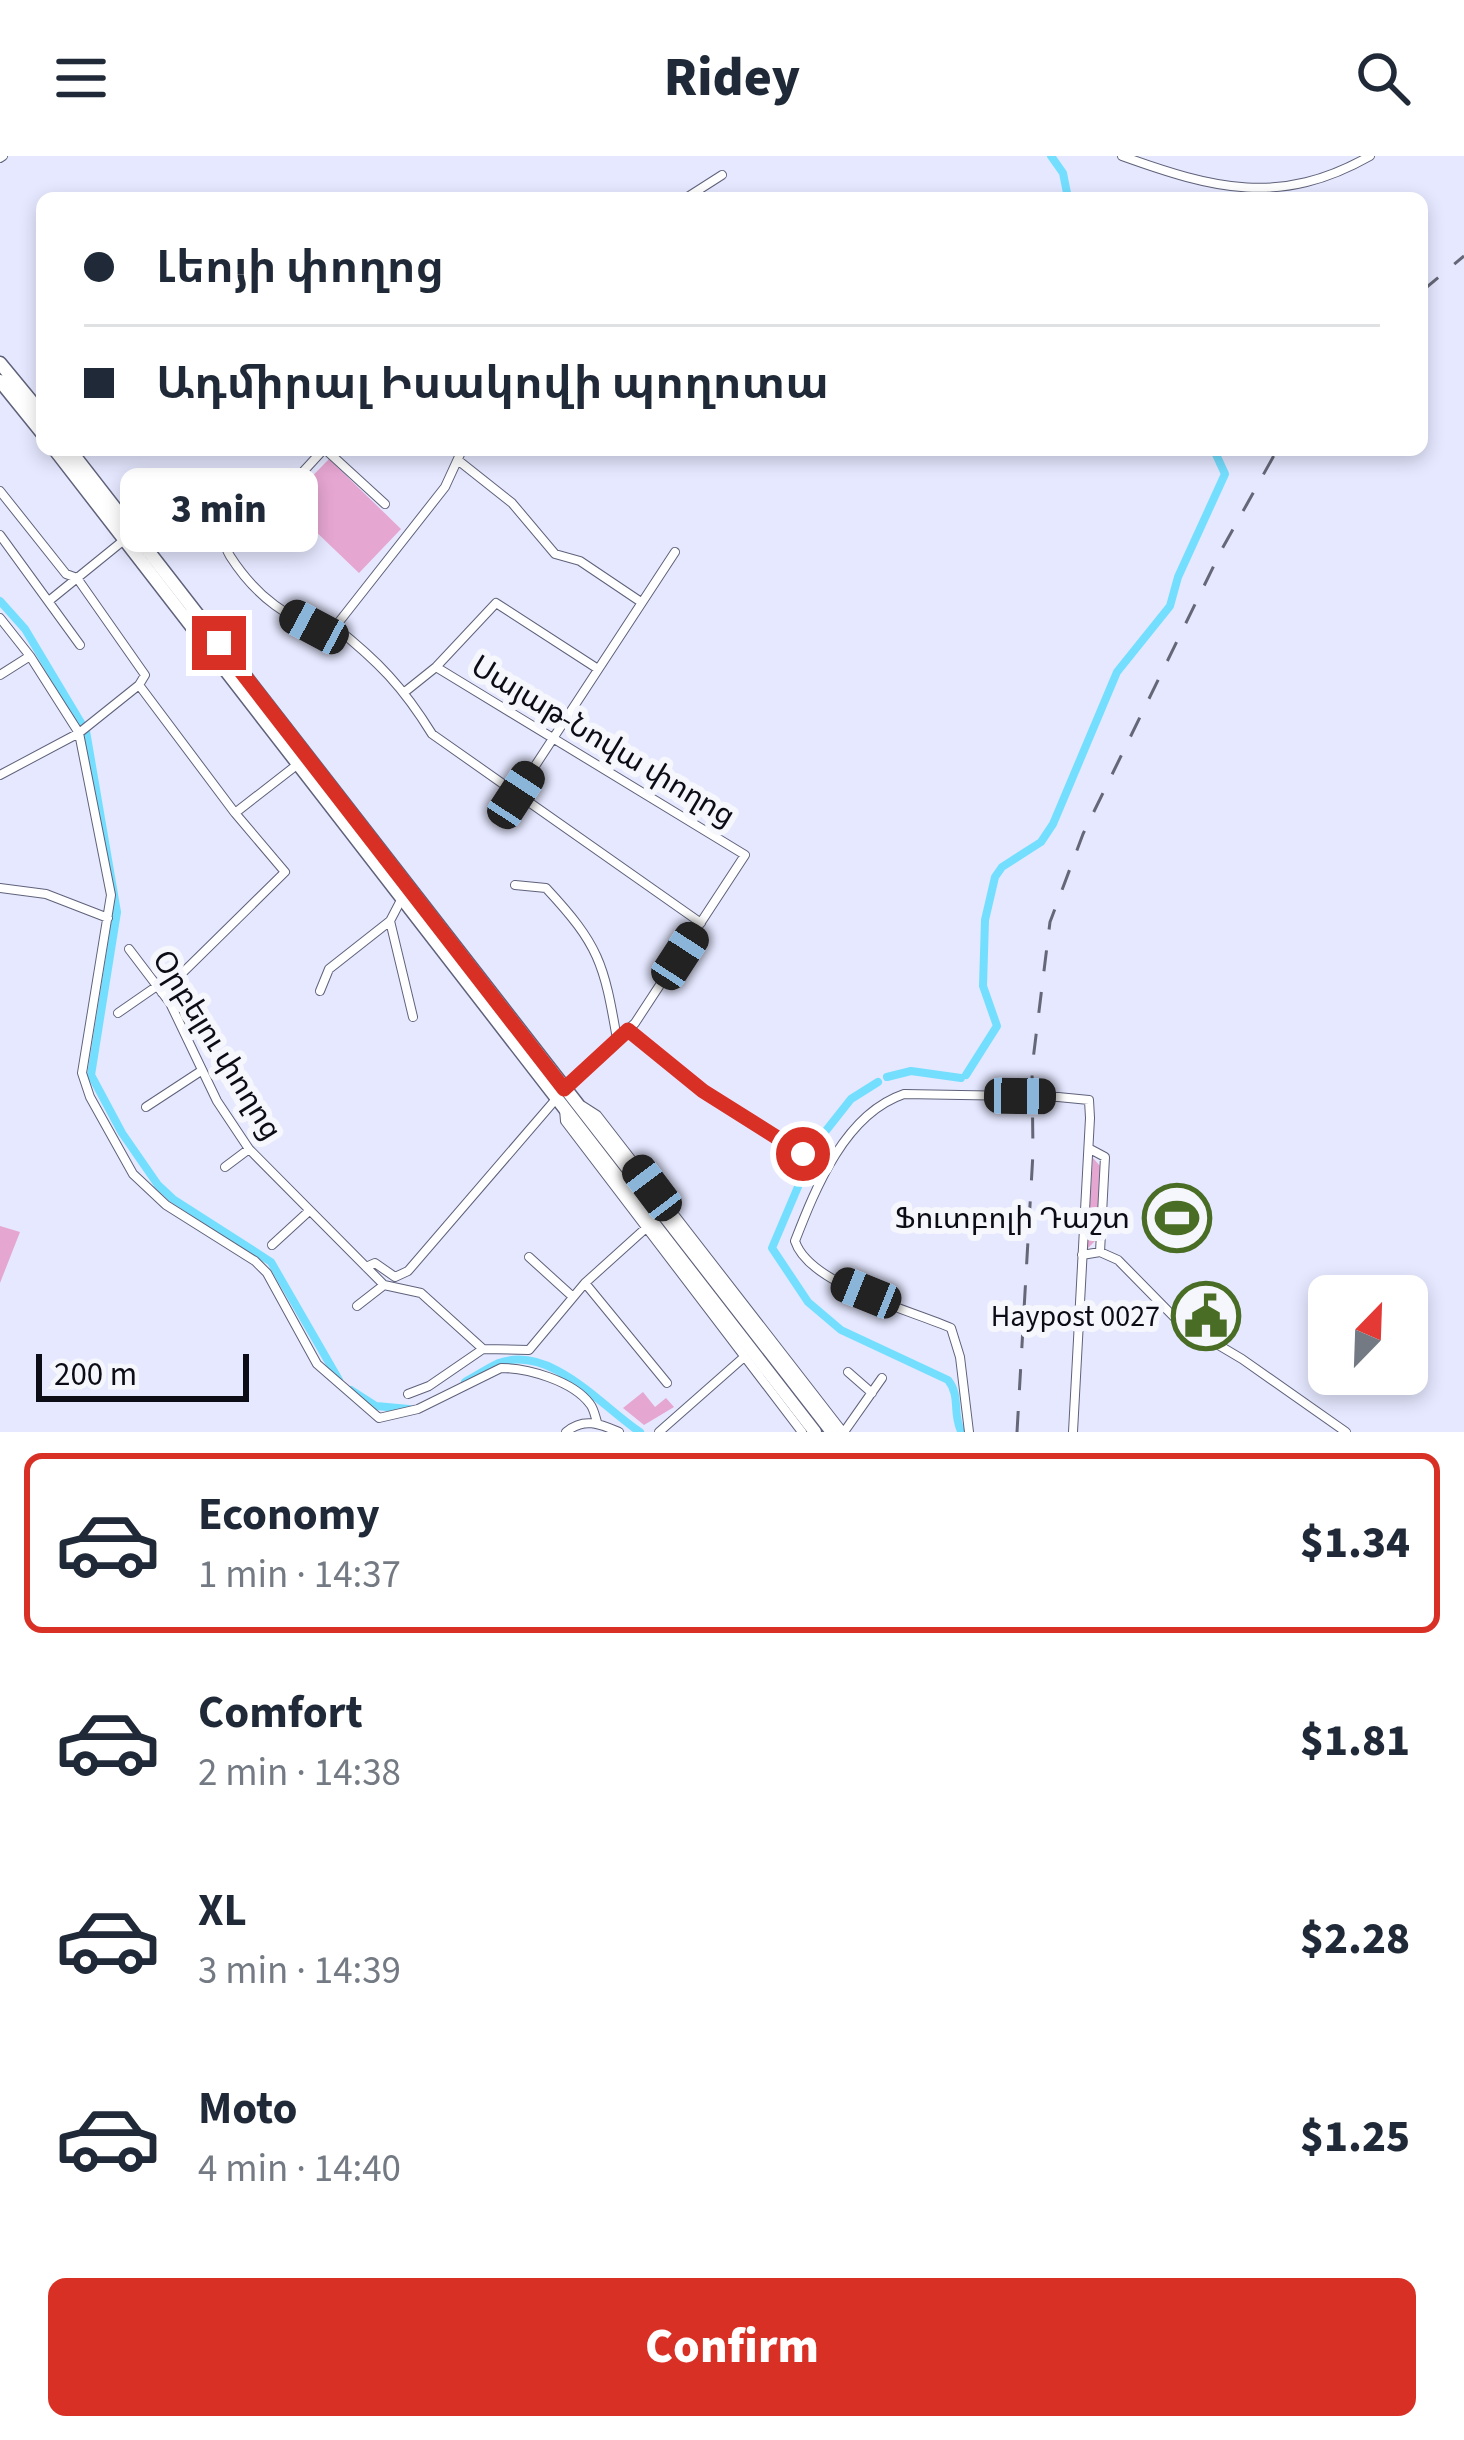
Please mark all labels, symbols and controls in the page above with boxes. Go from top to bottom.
text: Ridey [664,40,800,117]
icon: menu [48,45,114,111]
icon: search [1350,45,1416,111]
text: Լեոյի փողոց [156,236,444,300]
text: Ադմիրալ Իսակովի պողոտա [156,352,829,416]
callout: 3 min [120,469,318,553]
text: 3 min [171,482,267,538]
car [274,594,354,660]
route end [192,616,246,670]
street label: Սայաթ-Նովա փողոց [463,645,743,837]
car [481,755,551,835]
car [645,916,715,996]
street label: Օրբելու փողոց [141,942,293,1148]
car [984,1077,1056,1115]
route start [776,1127,830,1181]
car [616,1148,688,1228]
sports icon: Ֆուտբոլի Դաշտ [1142,1183,1212,1253]
place label: Ֆուտբոլի Դաշտ [895,1197,1130,1240]
car [826,1263,906,1323]
north arrow [1308,1275,1428,1395]
map controls [1308,1275,1428,1395]
public building icon: Haypost 0027 [1171,1281,1241,1351]
place label: Haypost 0027 [991,1295,1160,1338]
scale bar [36,1348,249,1401]
text: 200 m [54,1351,137,1398]
text: Economy [198,1483,380,1547]
icon: car [54,1489,162,1597]
text: $1.34 [1300,1511,1410,1575]
text: 1 min · 14:37 [198,1547,401,1603]
text: Comfort [198,1681,363,1745]
icon: car [54,1687,162,1795]
text: $1.81 [1300,1709,1410,1773]
text: 2 min · 14:38 [198,1745,401,1801]
text: XL [198,1879,247,1943]
icon: car [54,1885,162,1993]
text: $2.28 [1300,1907,1410,1971]
text: 3 min · 14:39 [198,1943,401,1999]
text: Moto [198,2077,297,2141]
icon: car [54,2083,162,2191]
text: $1.25 [1300,2105,1410,2169]
text: 4 min · 14:40 [198,2141,401,2197]
button: Confirm [48,2278,1416,2416]

